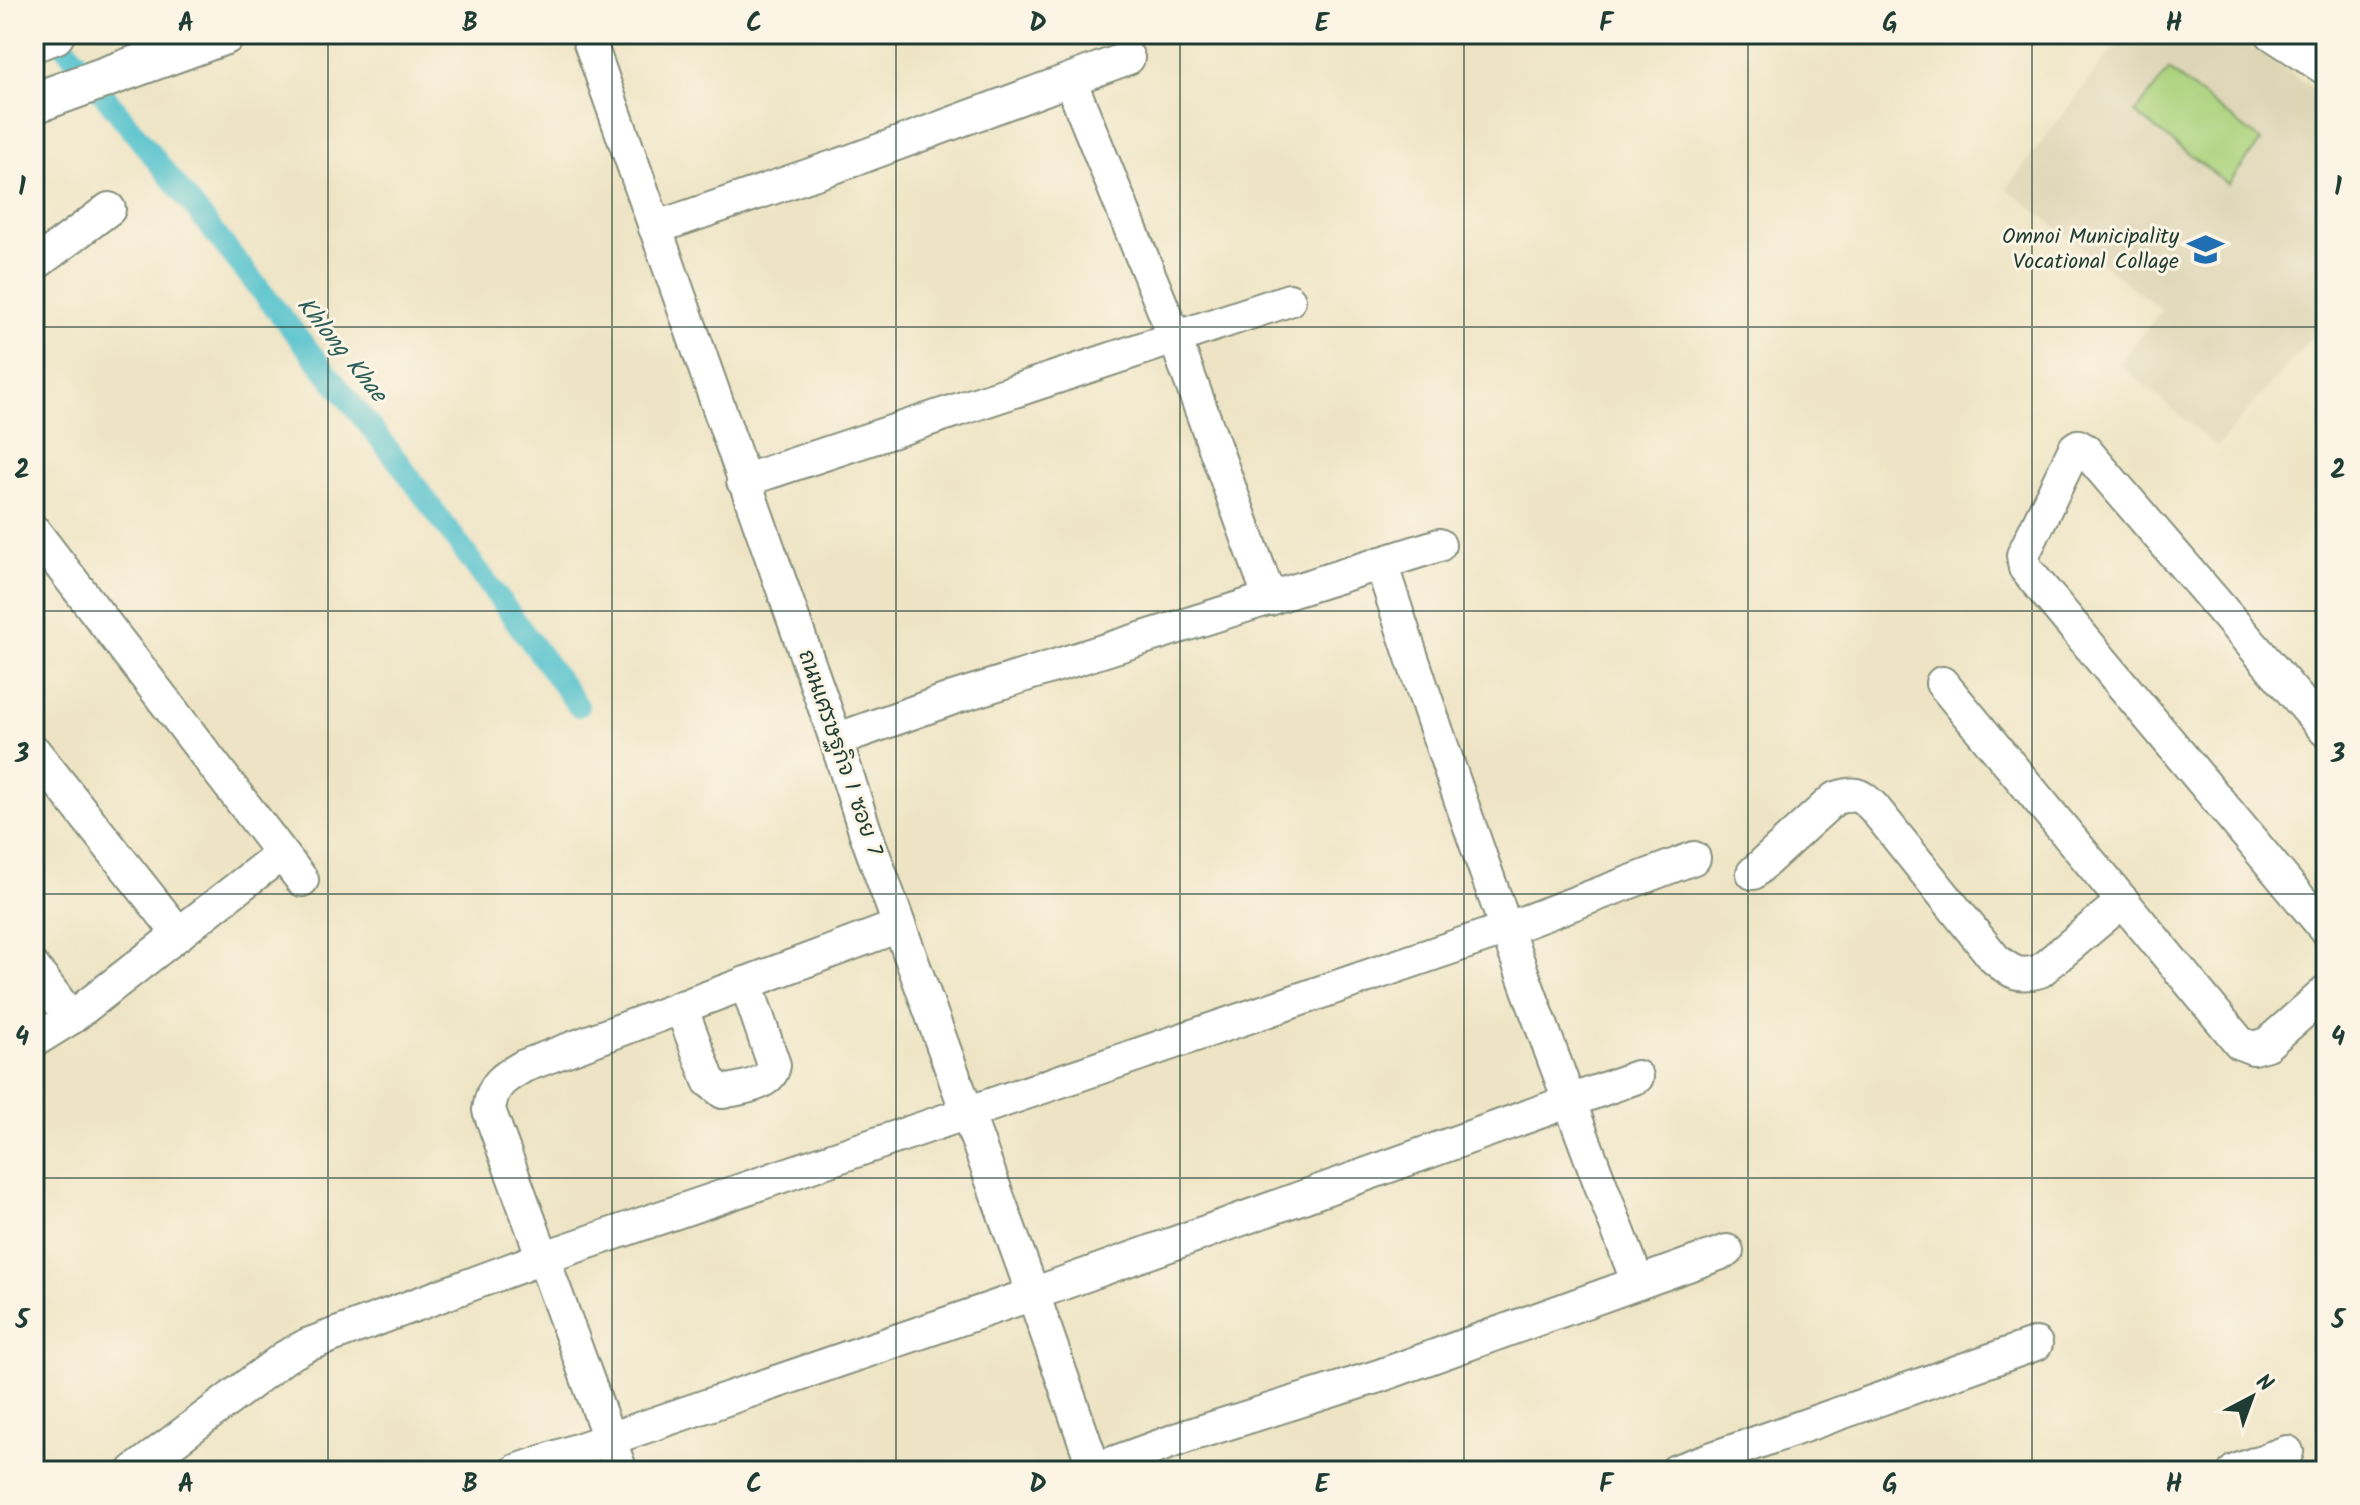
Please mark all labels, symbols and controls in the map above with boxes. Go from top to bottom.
text: A [178,3,194,45]
text: B [462,3,478,45]
text: C [746,3,762,45]
text: D [1029,3,1047,45]
text: E [1315,3,1331,45]
text: F [1599,3,1615,45]
text: G [1882,3,1898,45]
text: H [2166,3,2183,45]
text: 1 [18,167,26,209]
text: 1 [2334,167,2342,209]
place label: Omnoi Municipality Vocational Collage [2002,220,2180,280]
school or university icon: Omnoi Municipality Vocational Collage [2186,231,2224,269]
water label: Khlong Khae [286,288,397,413]
text: 2 [14,450,30,492]
text: 2 [2330,450,2346,492]
street label: ถนนเศรษฐกิจ 1 ซอย 7 [787,645,891,862]
text: 3 [14,734,29,776]
text: 3 [2330,734,2345,776]
text: 4 [15,1017,29,1059]
text: 4 [2331,1017,2345,1059]
text: 5 [14,1300,30,1342]
text: 5 [2330,1300,2346,1342]
north arrow [2212,1357,2292,1437]
text: N [2247,1366,2280,1402]
text: A [178,1464,194,1505]
text: B [462,1464,478,1505]
text: C [746,1464,762,1505]
text: D [1029,1464,1047,1505]
text: E [1315,1464,1331,1505]
text: F [1599,1464,1615,1505]
text: G [1882,1464,1898,1505]
text: H [2166,1464,2183,1505]

